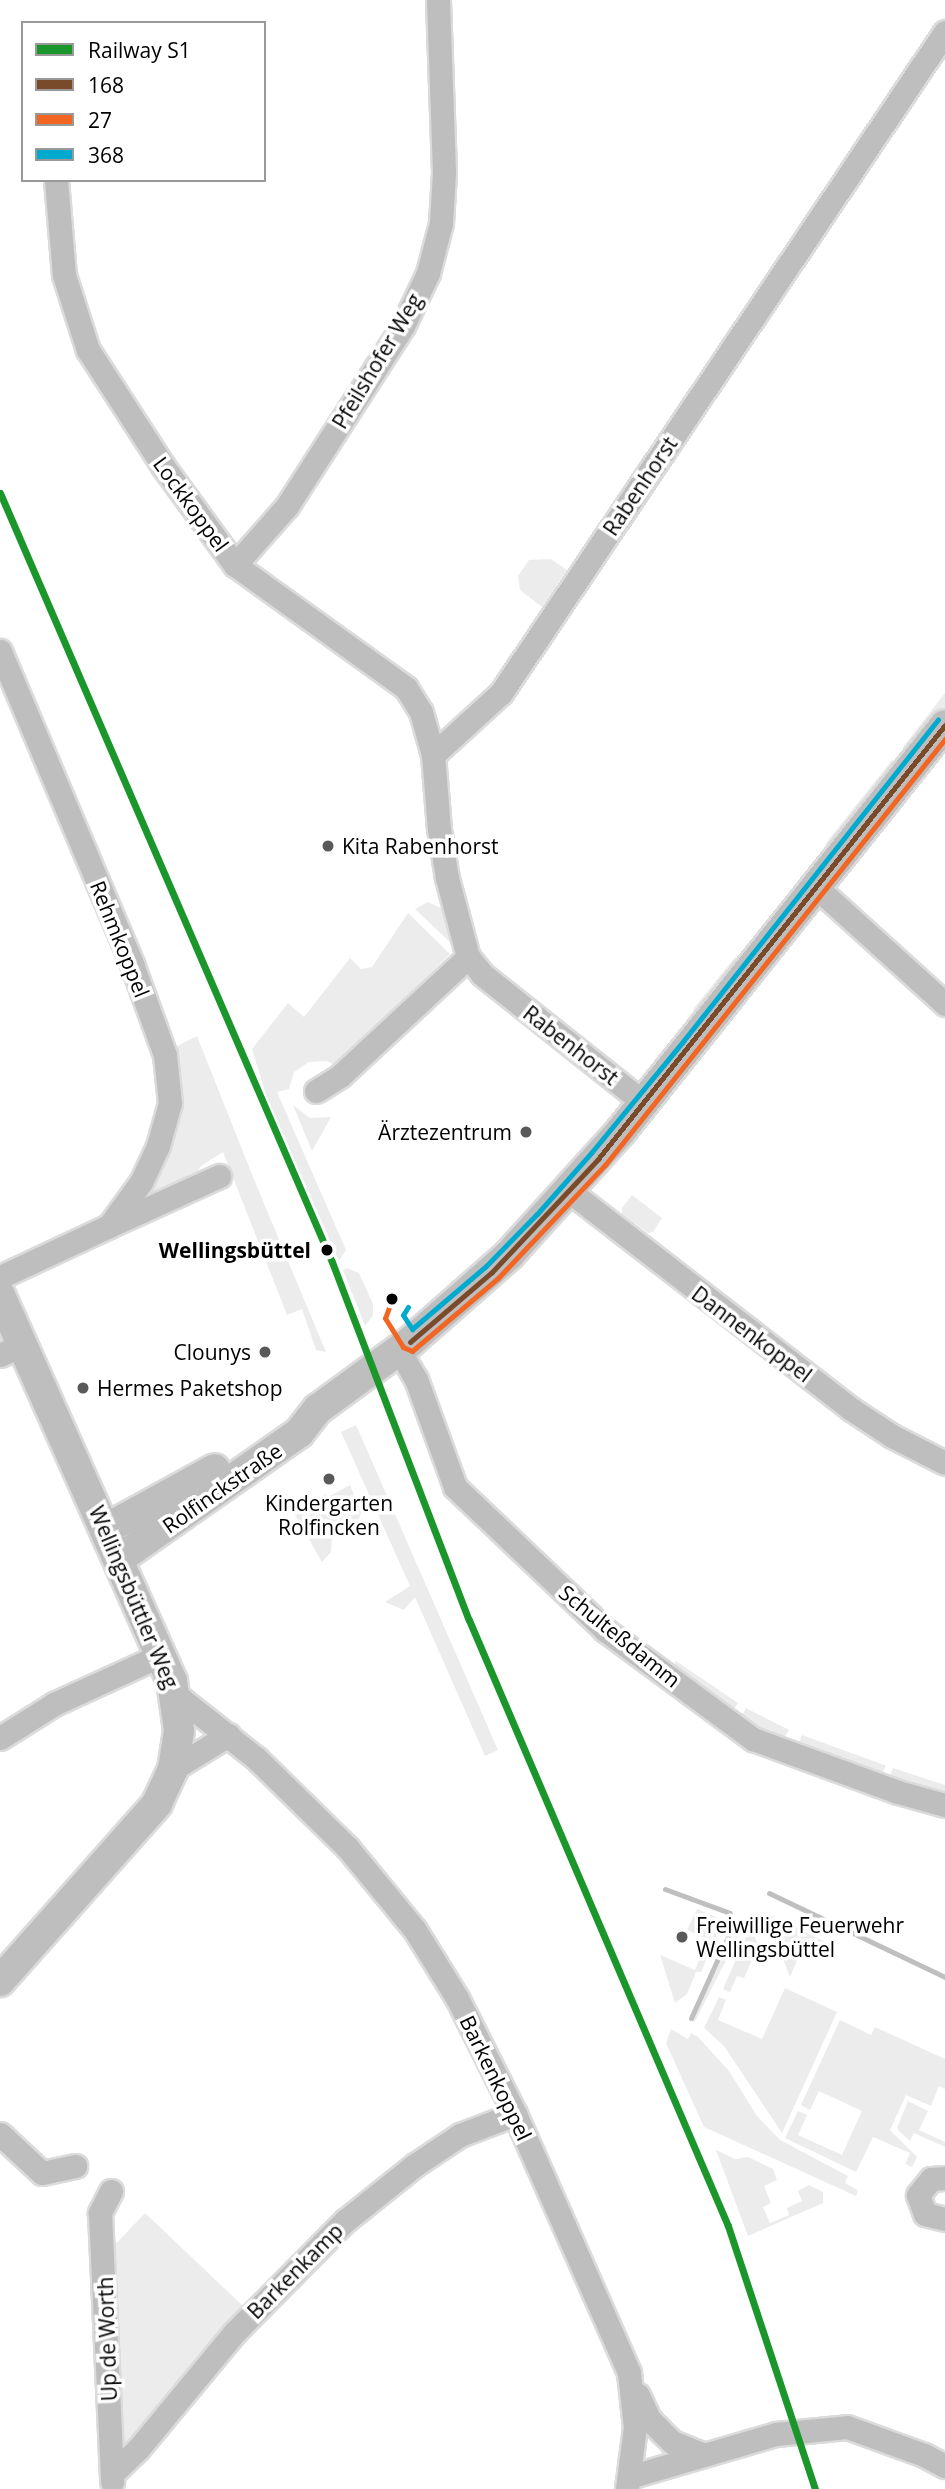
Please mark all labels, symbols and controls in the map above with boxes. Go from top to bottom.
legend [21,21,266,182]
text: Railway S1 [88,36,191,64]
text: 168 [88,71,124,99]
text: 27 [88,106,112,134]
text: 368 [88,141,124,169]
street label: Pfeilshofer Weg [327,289,427,433]
street label: Rabenhorst [598,432,682,540]
street label: Lockkoppel [148,452,234,556]
place label: Kita Rabenhorst [342,833,499,859]
marker: Kita Rabenhorst [320,838,336,854]
street label: Rehmkoppel [85,877,155,1001]
street label: Rabenhorst [518,1000,624,1090]
place label: Ärztezentrum [378,1119,512,1145]
marker: Ärztezentrum [518,1124,534,1140]
place label: Wellingsbüttel [159,1237,311,1263]
marker: Wellingsbüttel [317,1240,337,1260]
street label: Dannenkoppel [687,1281,817,1387]
unlabelled marker [385,1292,399,1306]
place label: Clounys [174,1339,251,1365]
marker: Clounys [257,1344,273,1360]
place label: Hermes Paketshop [97,1375,283,1401]
marker: Hermes Paketshop [75,1380,91,1396]
street label: Rolfinckstraße [157,1438,287,1538]
marker: Kindergarten Rolfincken [321,1471,337,1487]
place label: Kindergarten Rolfincken [265,1490,393,1540]
street label: Wellingsbüttler Weg [84,1502,184,1692]
street label: Schulteßdamm [554,1580,686,1692]
place label: Freiwillige Feuerwehr Wellingsbüttel [696,1912,904,1962]
marker: Freiwillige Feuerwehr Wellingsbüttel [674,1929,690,1945]
street label: Barkenkoppel [455,2011,537,2145]
street label: Barkenkamp [242,2218,348,2324]
street label: Up de Worth [92,2276,122,2402]

